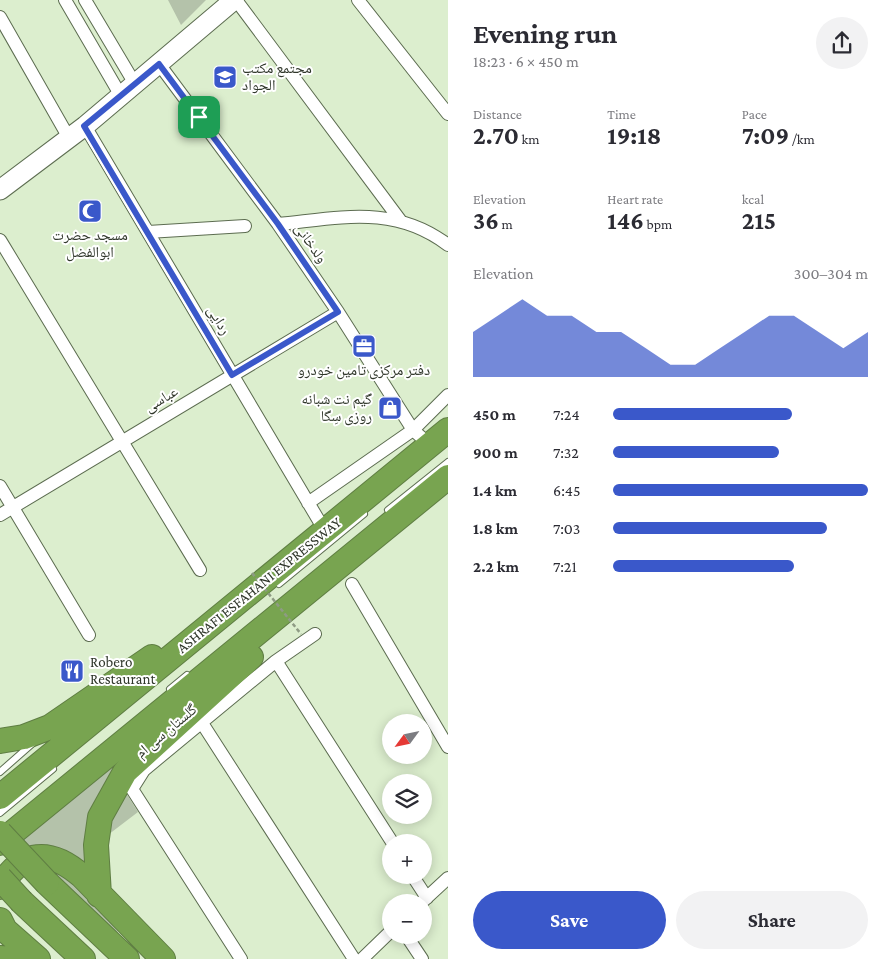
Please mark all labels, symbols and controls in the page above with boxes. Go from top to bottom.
button: share [816,17,868,69]
text: Evening run [473,18,617,49]
text: 18:23 · 6 × 450 m [473,53,579,70]
place label: مجتمع مکتب الجواد [242,60,312,94]
school or university icon: مجتمع مکتب الجواد [212,64,238,90]
pin [178,96,220,138]
icon: arrive [185,103,213,131]
text: Distance [473,106,522,122]
text: Time [607,106,636,122]
text: Pace [742,106,767,122]
text: 2.70 [473,122,519,149]
text: 19:18 [607,122,661,149]
text: 7:09 [742,122,789,149]
text: km [519,131,539,147]
text: /km [789,131,815,147]
text: Elevation [473,191,526,207]
text: Heart rate [607,191,663,207]
text: kcal [742,191,764,207]
mosque icon: مسجد حضرت ابوالفضل [77,198,103,224]
text: 36 [473,207,499,234]
text: 146 [607,207,644,234]
text: 215 [742,207,776,234]
text: m [499,216,513,232]
text: bpm [644,216,672,232]
street label: ولدخانی [290,220,330,267]
place label: مسجد حضرت ابوالفضل [52,227,128,262]
text: Elevation [473,265,534,282]
text: 300–304 m [794,265,868,282]
street label: ردایی [202,303,234,339]
office icon: دفتر مرکزی تامین خودرو [351,333,377,359]
place label: دفتر مرکزی تامین خودرو [298,362,430,380]
street label: عباسی [141,383,182,417]
place label: گیم نت شبانه روزی سِگا [301,391,372,426]
shop icon: گیم نت شبانه روزی سِگا [377,395,403,421]
text: 450 m [473,406,516,423]
text: 7:24 [553,406,580,423]
text: 900 m [473,444,518,461]
text: 7:32 [553,444,579,461]
text: 1.4 km [473,482,517,499]
text: 6:45 [553,482,580,499]
street label: ASHRAFI ESFAHANI EXPRESSWAY [174,514,344,656]
text: 1.8 km [473,520,518,537]
text: 7:03 [553,520,580,537]
text: 2.2 km [473,558,519,575]
text: 7:21 [553,558,577,575]
place label: Robero Restaurant [90,654,156,687]
restaurant icon: Robero Restaurant [59,658,85,684]
street label: گلستان سی ام [132,701,201,763]
north arrow [382,714,432,764]
map controls [382,714,432,944]
button: layers [382,774,432,824]
button: + [382,834,432,884]
button: Save [473,891,666,949]
button: Share [676,891,868,949]
button: − [382,894,432,944]

